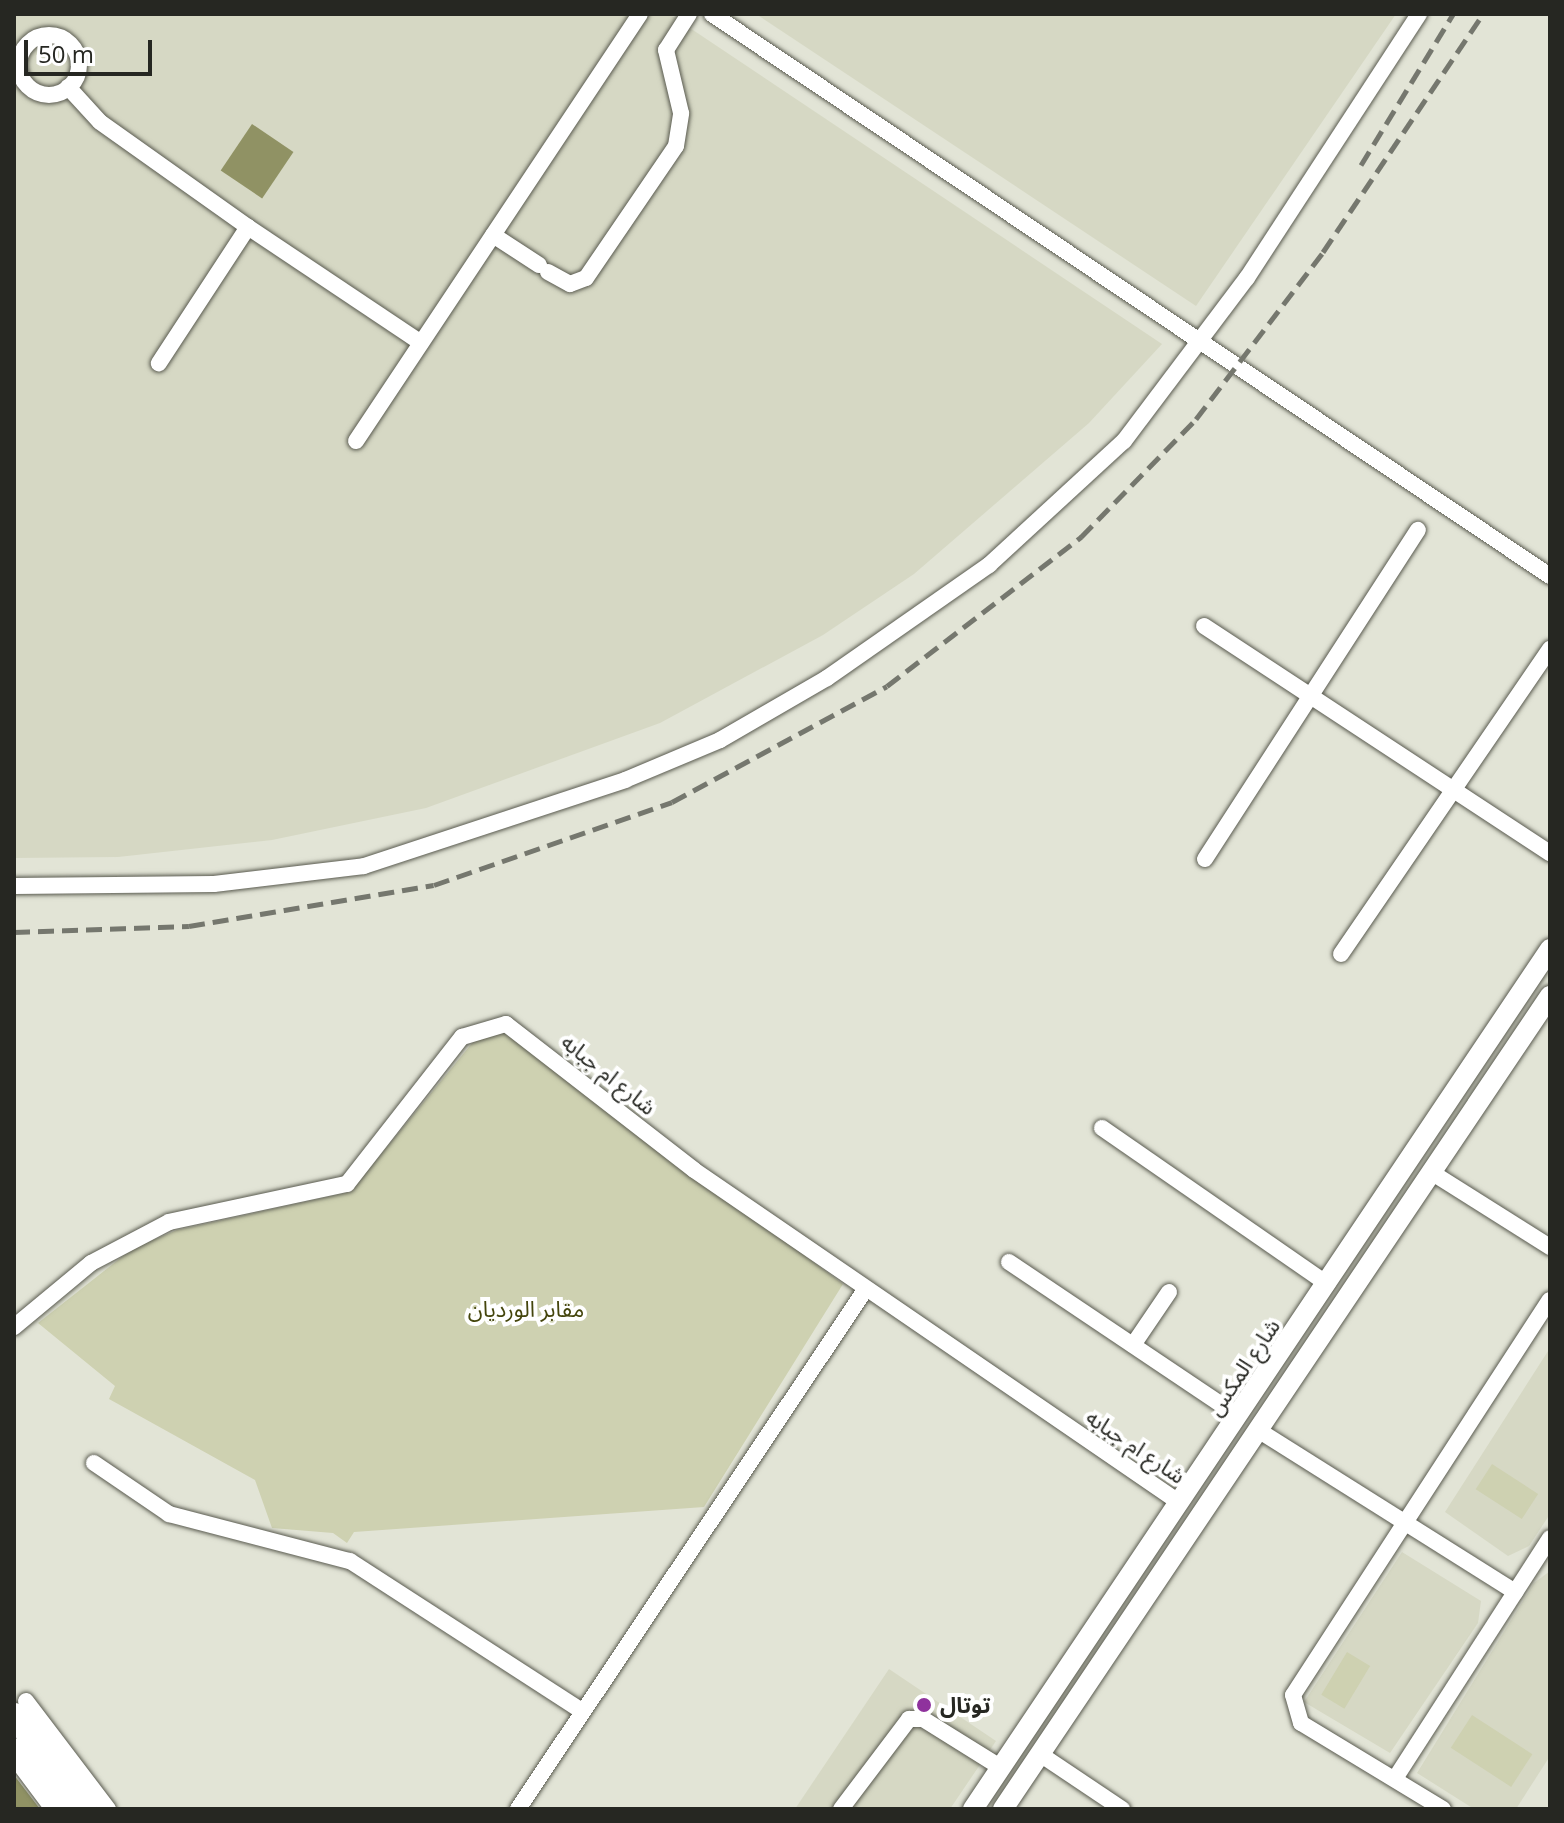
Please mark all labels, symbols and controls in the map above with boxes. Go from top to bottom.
scale bar [28,24,156,74]
text: 50 m [38,37,94,70]
street label: شارع ام جبابه [557,1028,661,1120]
park label: مقابر الورديان [468,1296,584,1322]
street label: شارع المكس [1201,1313,1285,1421]
street label: شارع ام جبابه [1081,1403,1191,1489]
place label: توتال [940,1692,991,1718]
marker: توتال [915,1696,933,1714]

